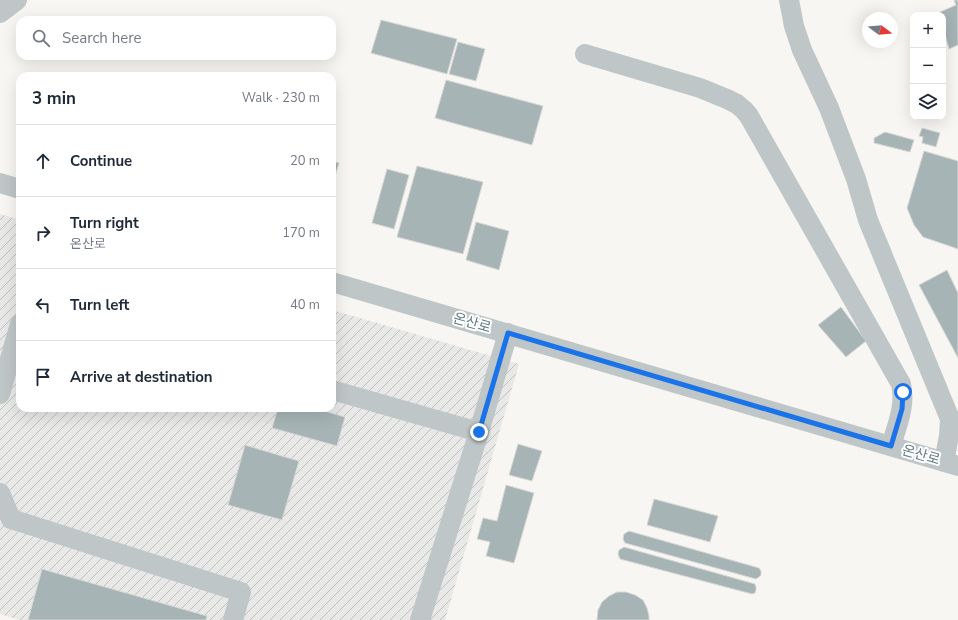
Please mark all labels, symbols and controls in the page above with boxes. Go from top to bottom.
north arrow [862,12,898,48]
map controls [910,12,946,120]
button: + [910,12,946,48]
search box [16,16,336,60]
icon: search [30,27,52,49]
text: Search here [62,28,142,48]
button: − [910,48,946,84]
button: layers [910,84,946,120]
text: 3 min [32,87,76,110]
text: Walk · 230 m [242,89,320,107]
icon: ahead [32,150,54,172]
text: Continue [70,151,132,171]
text: 20 m [290,152,320,170]
text: Turn right [70,213,139,233]
icon: right [32,222,54,244]
text: 170 m [282,224,320,242]
text: 온산로 [70,235,106,253]
icon: left [32,294,54,316]
text: Turn left [70,295,129,315]
text: 40 m [290,296,320,314]
street label: 온산로 [451,309,493,337]
icon: arrive [32,366,54,388]
text: Arrive at destination [70,367,213,387]
route start [894,383,912,401]
route end [470,423,488,441]
street label: 온산로 [900,441,942,469]

